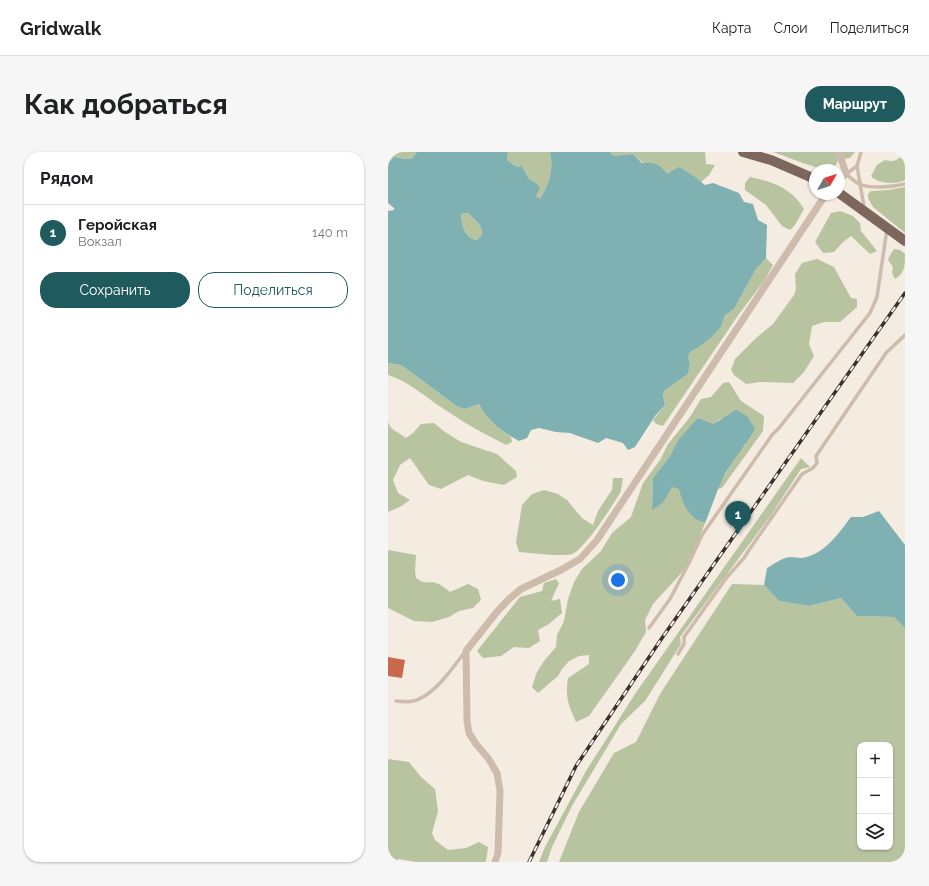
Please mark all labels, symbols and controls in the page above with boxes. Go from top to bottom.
text: Gridwalk [20,17,101,39]
text: Карта [712,20,751,36]
text: Слои [773,20,808,36]
text: Поделиться [830,20,909,36]
button: Маршрут [805,86,905,122]
text: Как добраться [24,88,228,121]
north arrow [809,164,845,200]
text: Рядом [40,168,93,188]
text: Геройская [78,216,157,234]
text: 1 [50,225,56,240]
text: 140 m [312,225,348,240]
text: Вокзал [78,234,122,249]
button: Сохранить [40,272,190,308]
button: Поделиться [198,272,348,308]
pin: 1 [725,501,751,534]
your location [608,570,628,590]
map controls [857,742,893,850]
button: + [857,742,893,778]
button: − [857,778,893,814]
button: layers [857,814,893,850]

